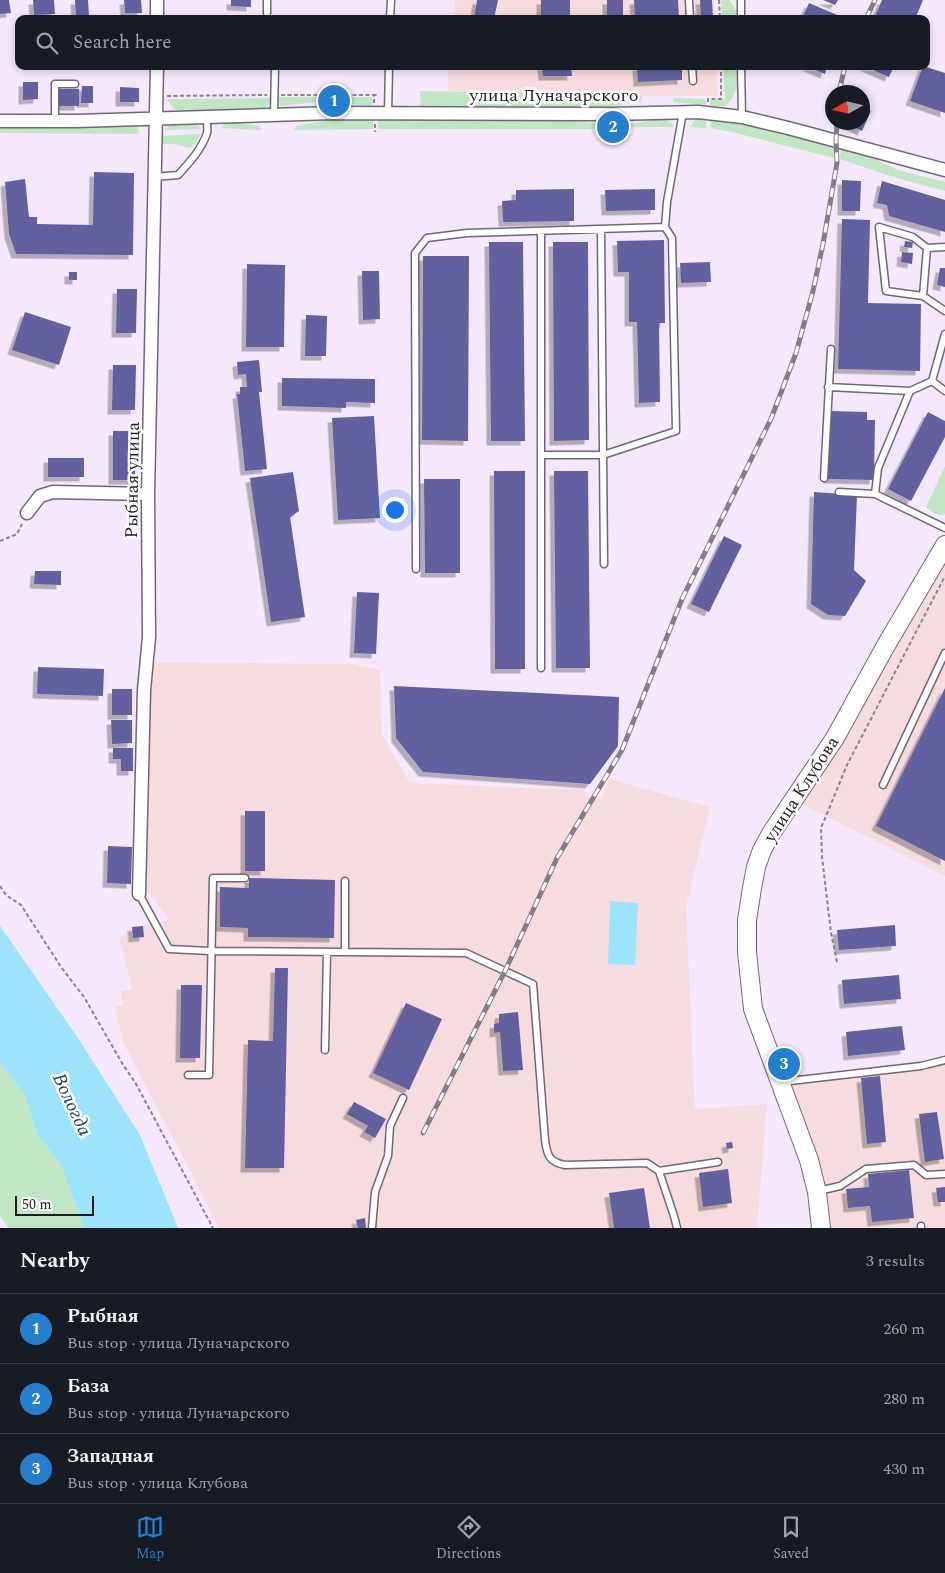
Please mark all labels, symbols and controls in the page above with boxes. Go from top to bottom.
search box [15,15,930,70]
text: Search here [73,28,172,57]
icon: search [33,29,61,57]
pin: 1 [318,82,350,120]
street label: улица Луначарского [469,82,638,109]
north arrow [825,85,870,130]
pin: 2 [597,108,629,146]
street label: Рыбная улица [118,421,147,539]
your location [382,497,408,523]
street label: улица Клубова [756,731,846,849]
pin: 3 [768,1045,800,1083]
water label: Вологда [44,1068,99,1141]
scale bar [15,1193,94,1216]
text: 50 m [22,1194,52,1215]
text: Nearby [20,1245,90,1277]
text: 3 results [866,1249,925,1273]
text: Рыбная [67,1302,139,1331]
text: 1 [32,1317,40,1341]
text: 260 m [883,1317,925,1341]
text: Bus stop · улица Луначарского [67,1331,290,1355]
text: База [67,1372,109,1401]
text: 2 [32,1387,40,1411]
text: 280 m [883,1387,925,1411]
text: Bus stop · улица Луначарского [67,1401,290,1425]
text: Западная [67,1442,154,1471]
text: 3 [32,1457,40,1481]
text: 430 m [883,1457,925,1481]
text: Bus stop · улица Клубова [67,1471,248,1495]
tab: Map [136,1513,164,1564]
tab: Directions [436,1513,501,1564]
tab: Saved [773,1513,809,1564]

